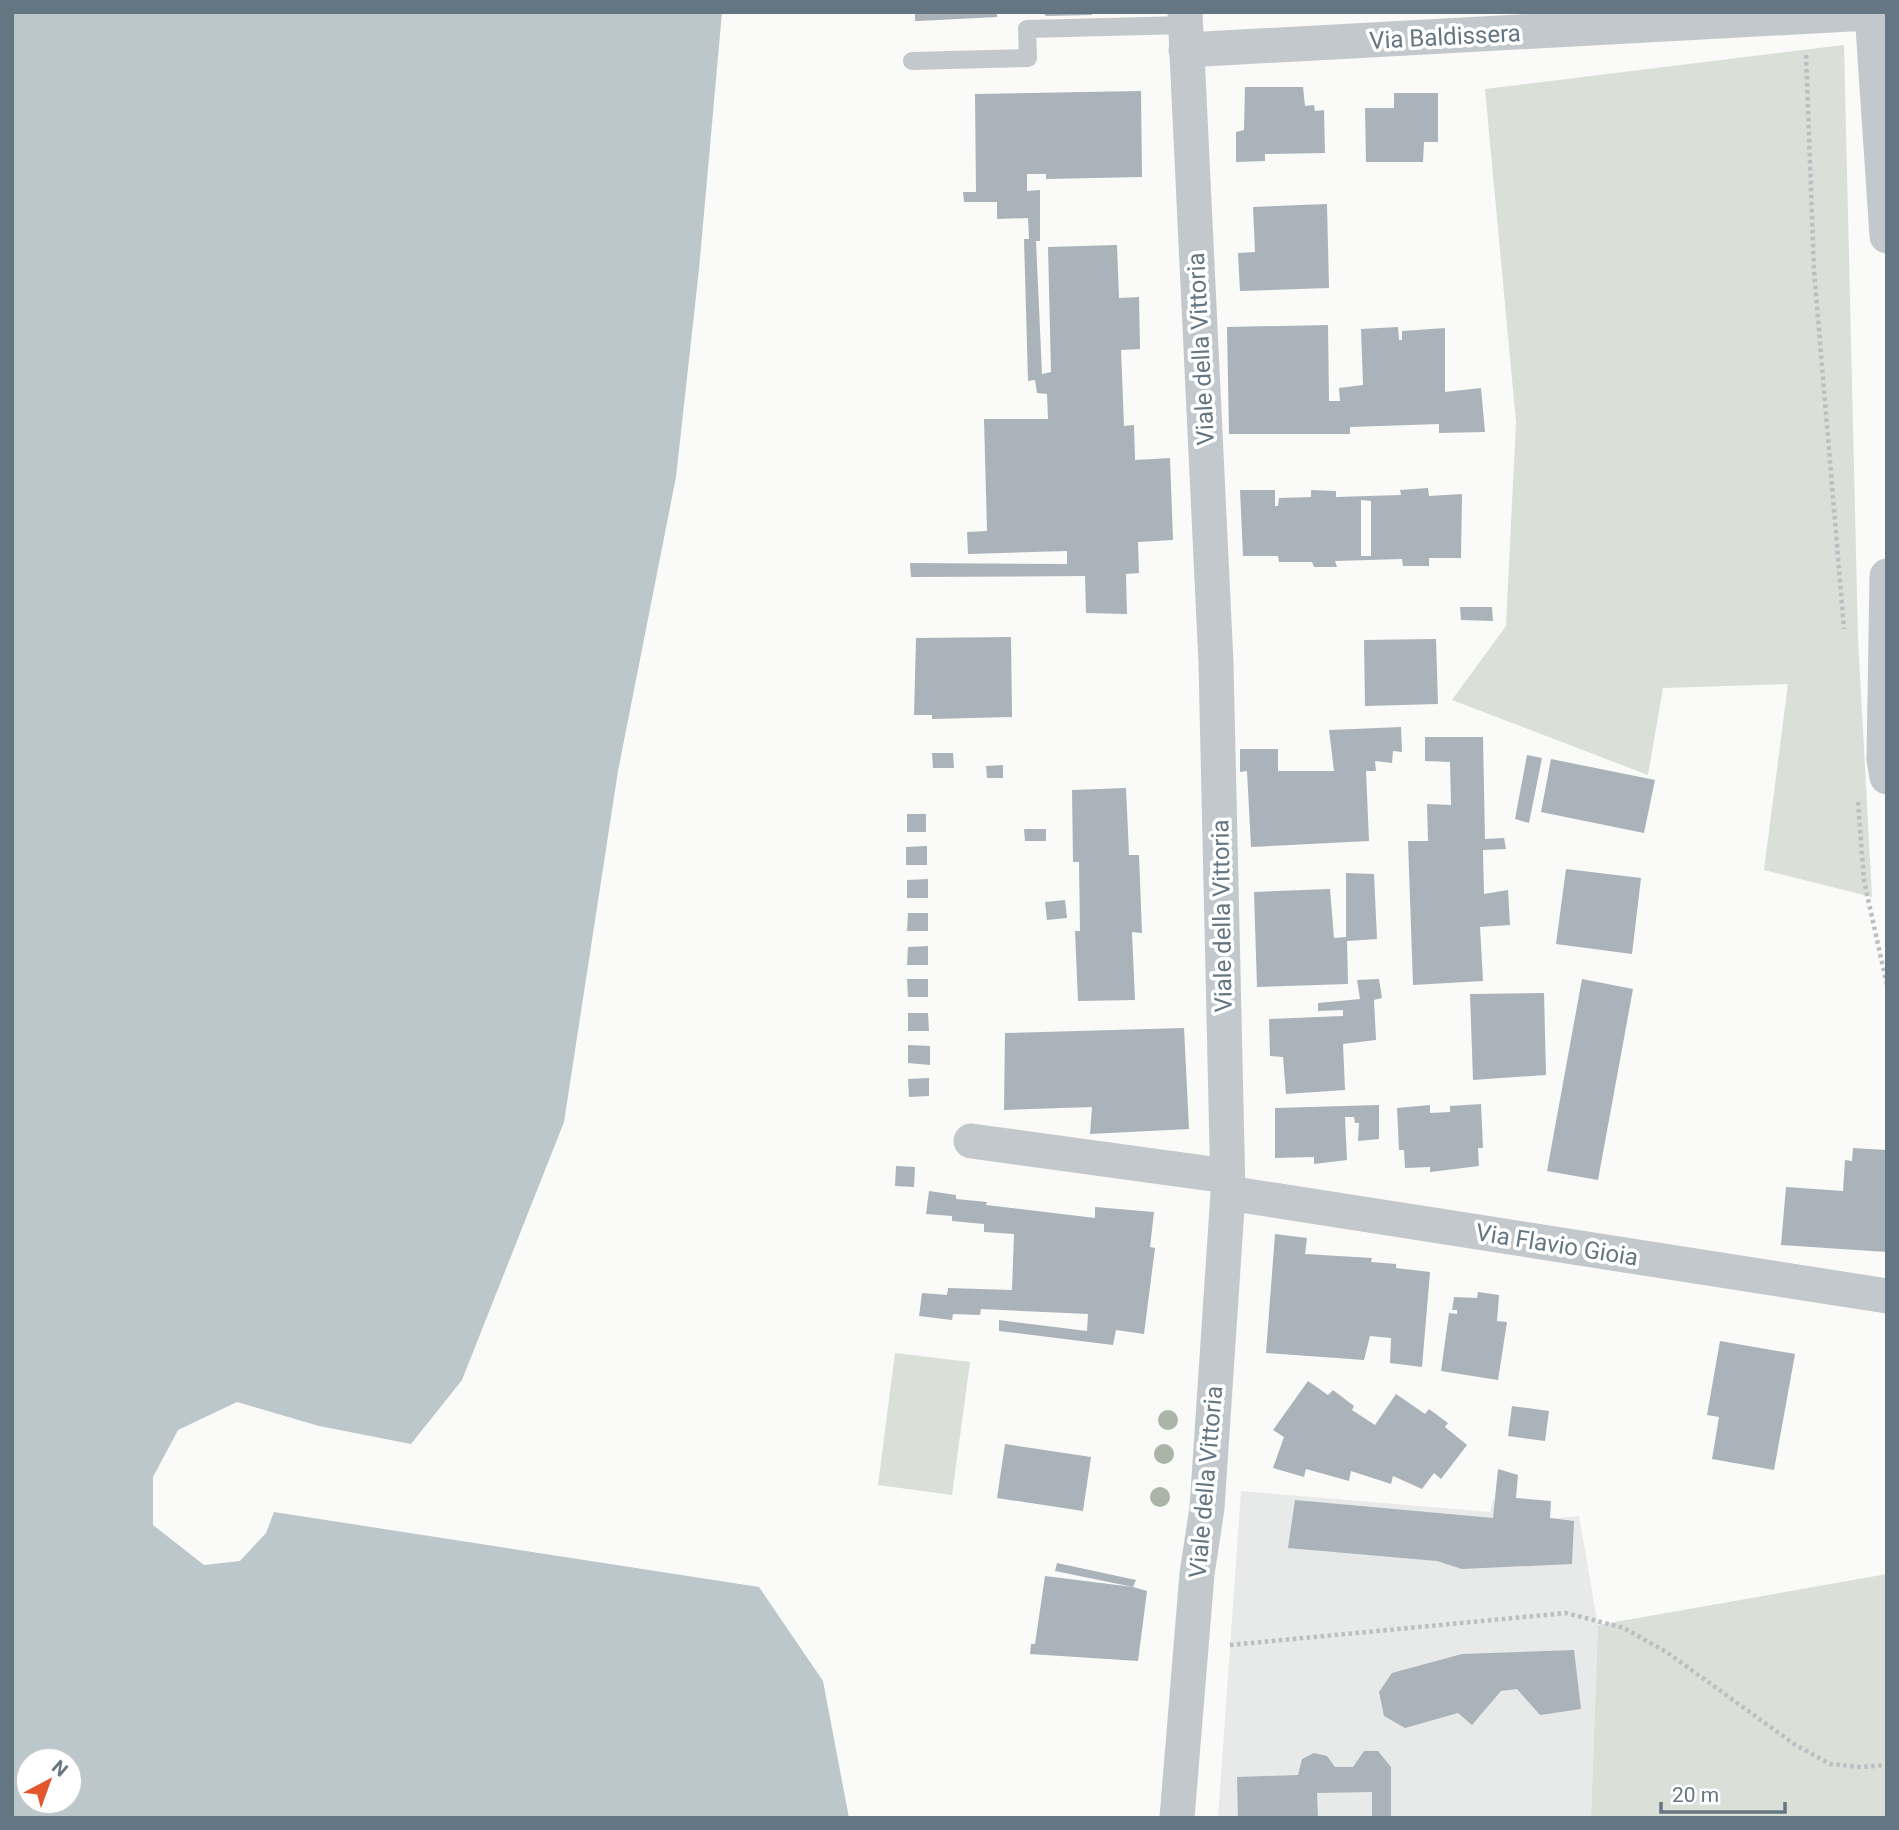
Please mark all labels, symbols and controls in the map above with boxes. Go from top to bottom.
street label: Via Baldissera [1369,19,1521,55]
street label: Viale della Vittoria [1182,252,1220,446]
street label: Viale della Vittoria [1206,819,1238,1013]
street label: Via Flavio Gioia [1474,1218,1640,1272]
street label: Viale della Vittoria [1184,1385,1228,1579]
north arrow [14,1746,84,1816]
text: N [47,1755,72,1782]
scale bar [1661,1770,1785,1814]
text: 20 m [1672,1783,1719,1807]

